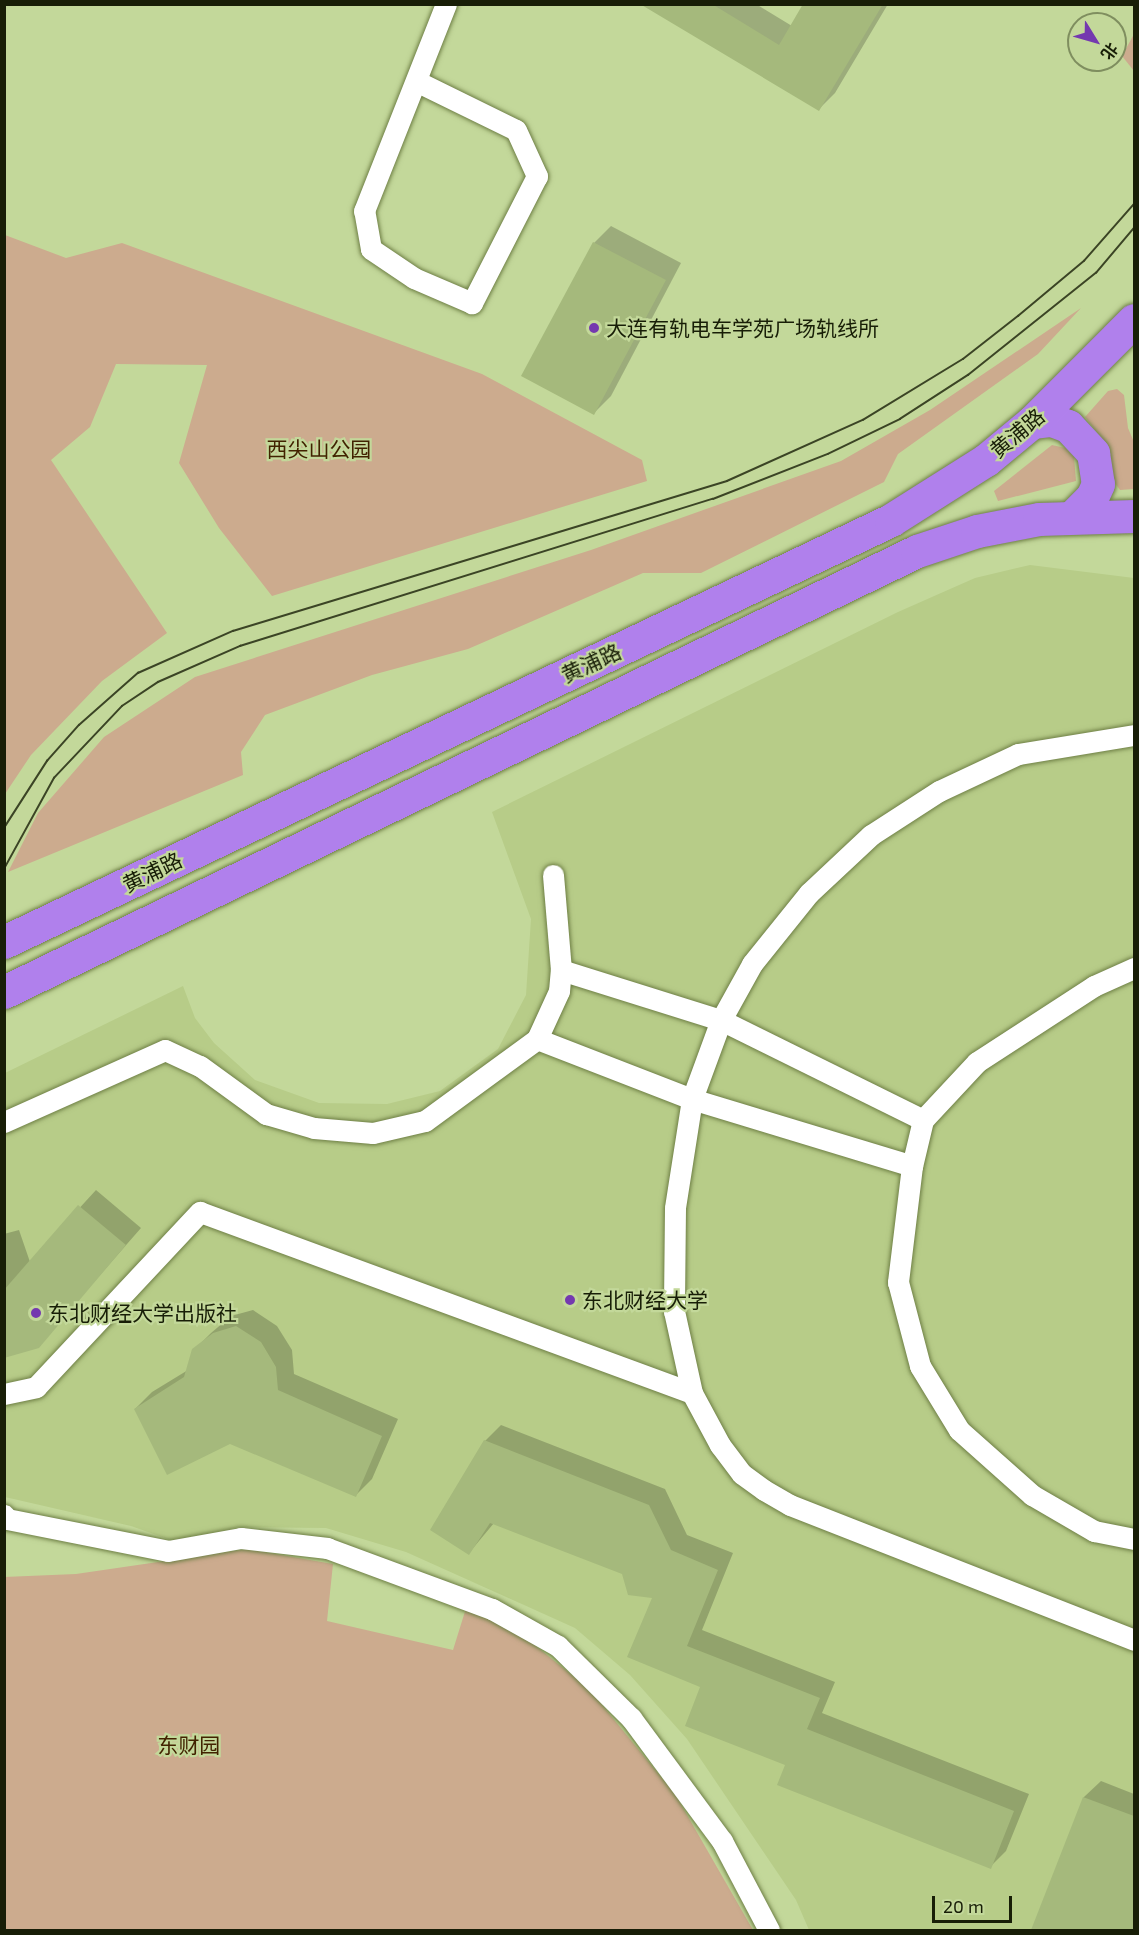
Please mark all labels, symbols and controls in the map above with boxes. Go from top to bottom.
north arrow [1067,12,1127,72]
text: 北 [1098,40,1123,64]
place label: 大连有轨电车学苑广场轨线所 [606,315,879,341]
marker: 大连有轨电车学苑广场轨线所 [587,321,601,335]
street label: 黄浦路 [985,403,1049,463]
park label: 西尖山公园 [267,436,371,462]
street label: 黄浦路 [557,638,625,688]
street label: 黄浦路 [118,847,186,897]
place label: 东北财经大学 [582,1287,708,1313]
marker: 东北财经大学 [563,1293,577,1307]
place label: 东北财经大学出版社 [48,1300,237,1326]
marker: 东北财经大学出版社 [29,1306,43,1320]
park label: 东财园 [158,1732,220,1758]
scale bar [935,1884,1014,1922]
text: 20 m [943,1895,984,1917]

